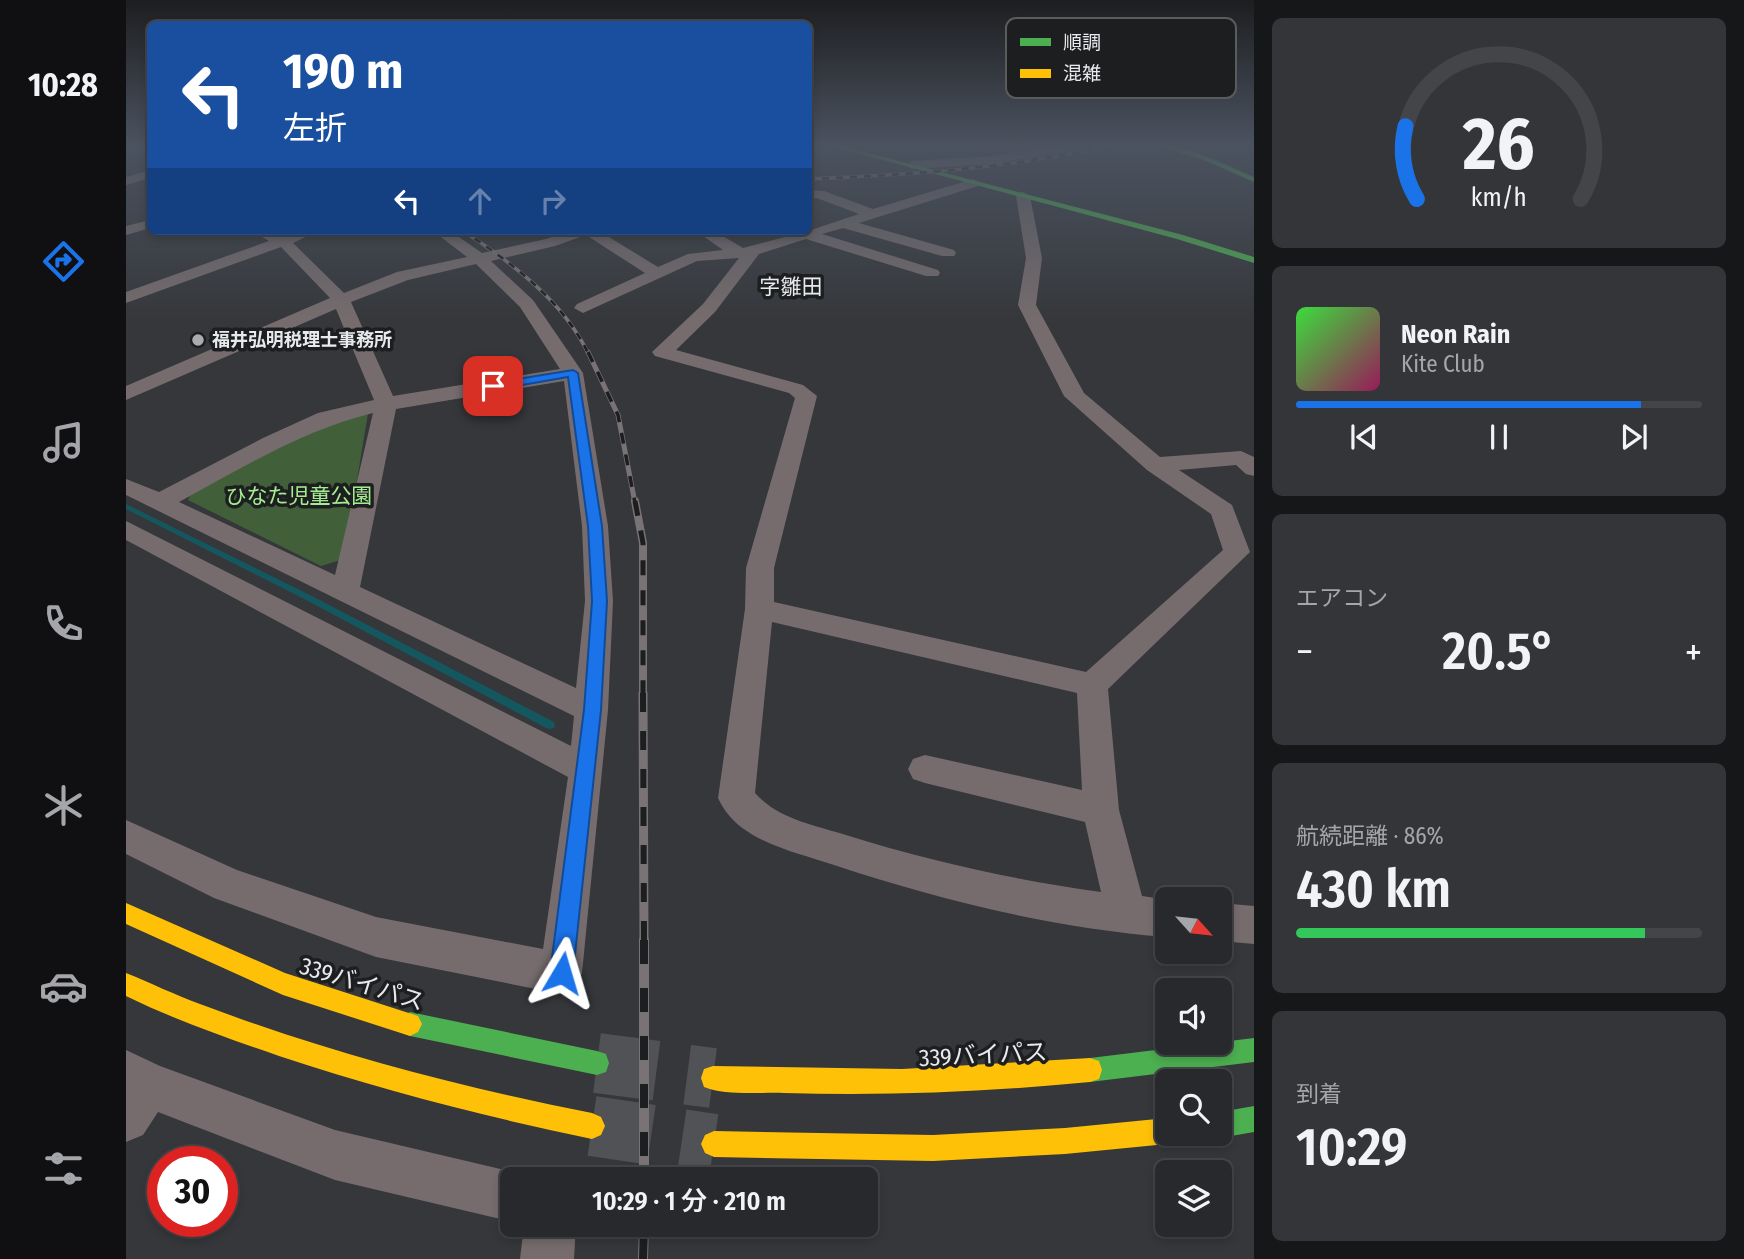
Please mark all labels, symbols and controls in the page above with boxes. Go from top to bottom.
legend [1006,18,1236,98]
text: 順調 [1063,31,1101,54]
text: 190 m [283,42,403,101]
icon: left [168,49,259,140]
text: 混雑 [1063,62,1101,85]
text: 10:28 [28,66,98,104]
text: 26 [1462,101,1535,188]
text: 左折 [283,109,347,147]
icon: left [388,182,426,220]
icon: ahead [461,182,499,220]
icon: right [534,182,572,220]
text: km/h [1471,183,1527,213]
icon: directions [39,237,88,286]
district label: 字雛田 [760,274,823,300]
text: Neon Rain [1401,319,1510,350]
place label: 福井弘明税理士事務所 [212,329,392,351]
marker: 福井弘明税理士事務所 [190,332,206,348]
text: Kite Club [1401,350,1485,378]
pin [463,356,523,416]
icon: arrive [474,367,512,405]
icon: music [39,418,88,467]
icon: previous [1345,418,1383,456]
icon: pause [1480,418,1518,456]
icon: next [1615,418,1653,456]
park label: ひなた児童公園 [226,483,373,509]
text: エアコン [1296,584,1388,612]
icon: phone [39,599,88,648]
text: 20.5° [1442,620,1556,683]
text: − [1296,629,1313,675]
text: + [1685,629,1702,675]
icon: climate [39,781,88,830]
text: 航続距離 · 86% [1296,822,1444,850]
text: 430 km [1296,858,1451,921]
north arrow [1155,887,1232,964]
map controls [1155,887,1232,1237]
position arrow [525,936,599,1010]
street label: 339バイパス [296,952,428,1016]
icon: car [39,962,88,1011]
button: sound [1155,978,1232,1055]
street label: 339バイパス [918,1038,1048,1072]
button: search [1155,1069,1232,1146]
text: 到着 [1296,1080,1342,1108]
text: 10:29 [1296,1116,1407,1179]
icon: filters [39,1144,88,1193]
speed limit sign: 30 [147,1146,238,1237]
button: layers [1155,1160,1232,1237]
text: 10:29 · 1 分 · 210 m [592,1186,786,1217]

